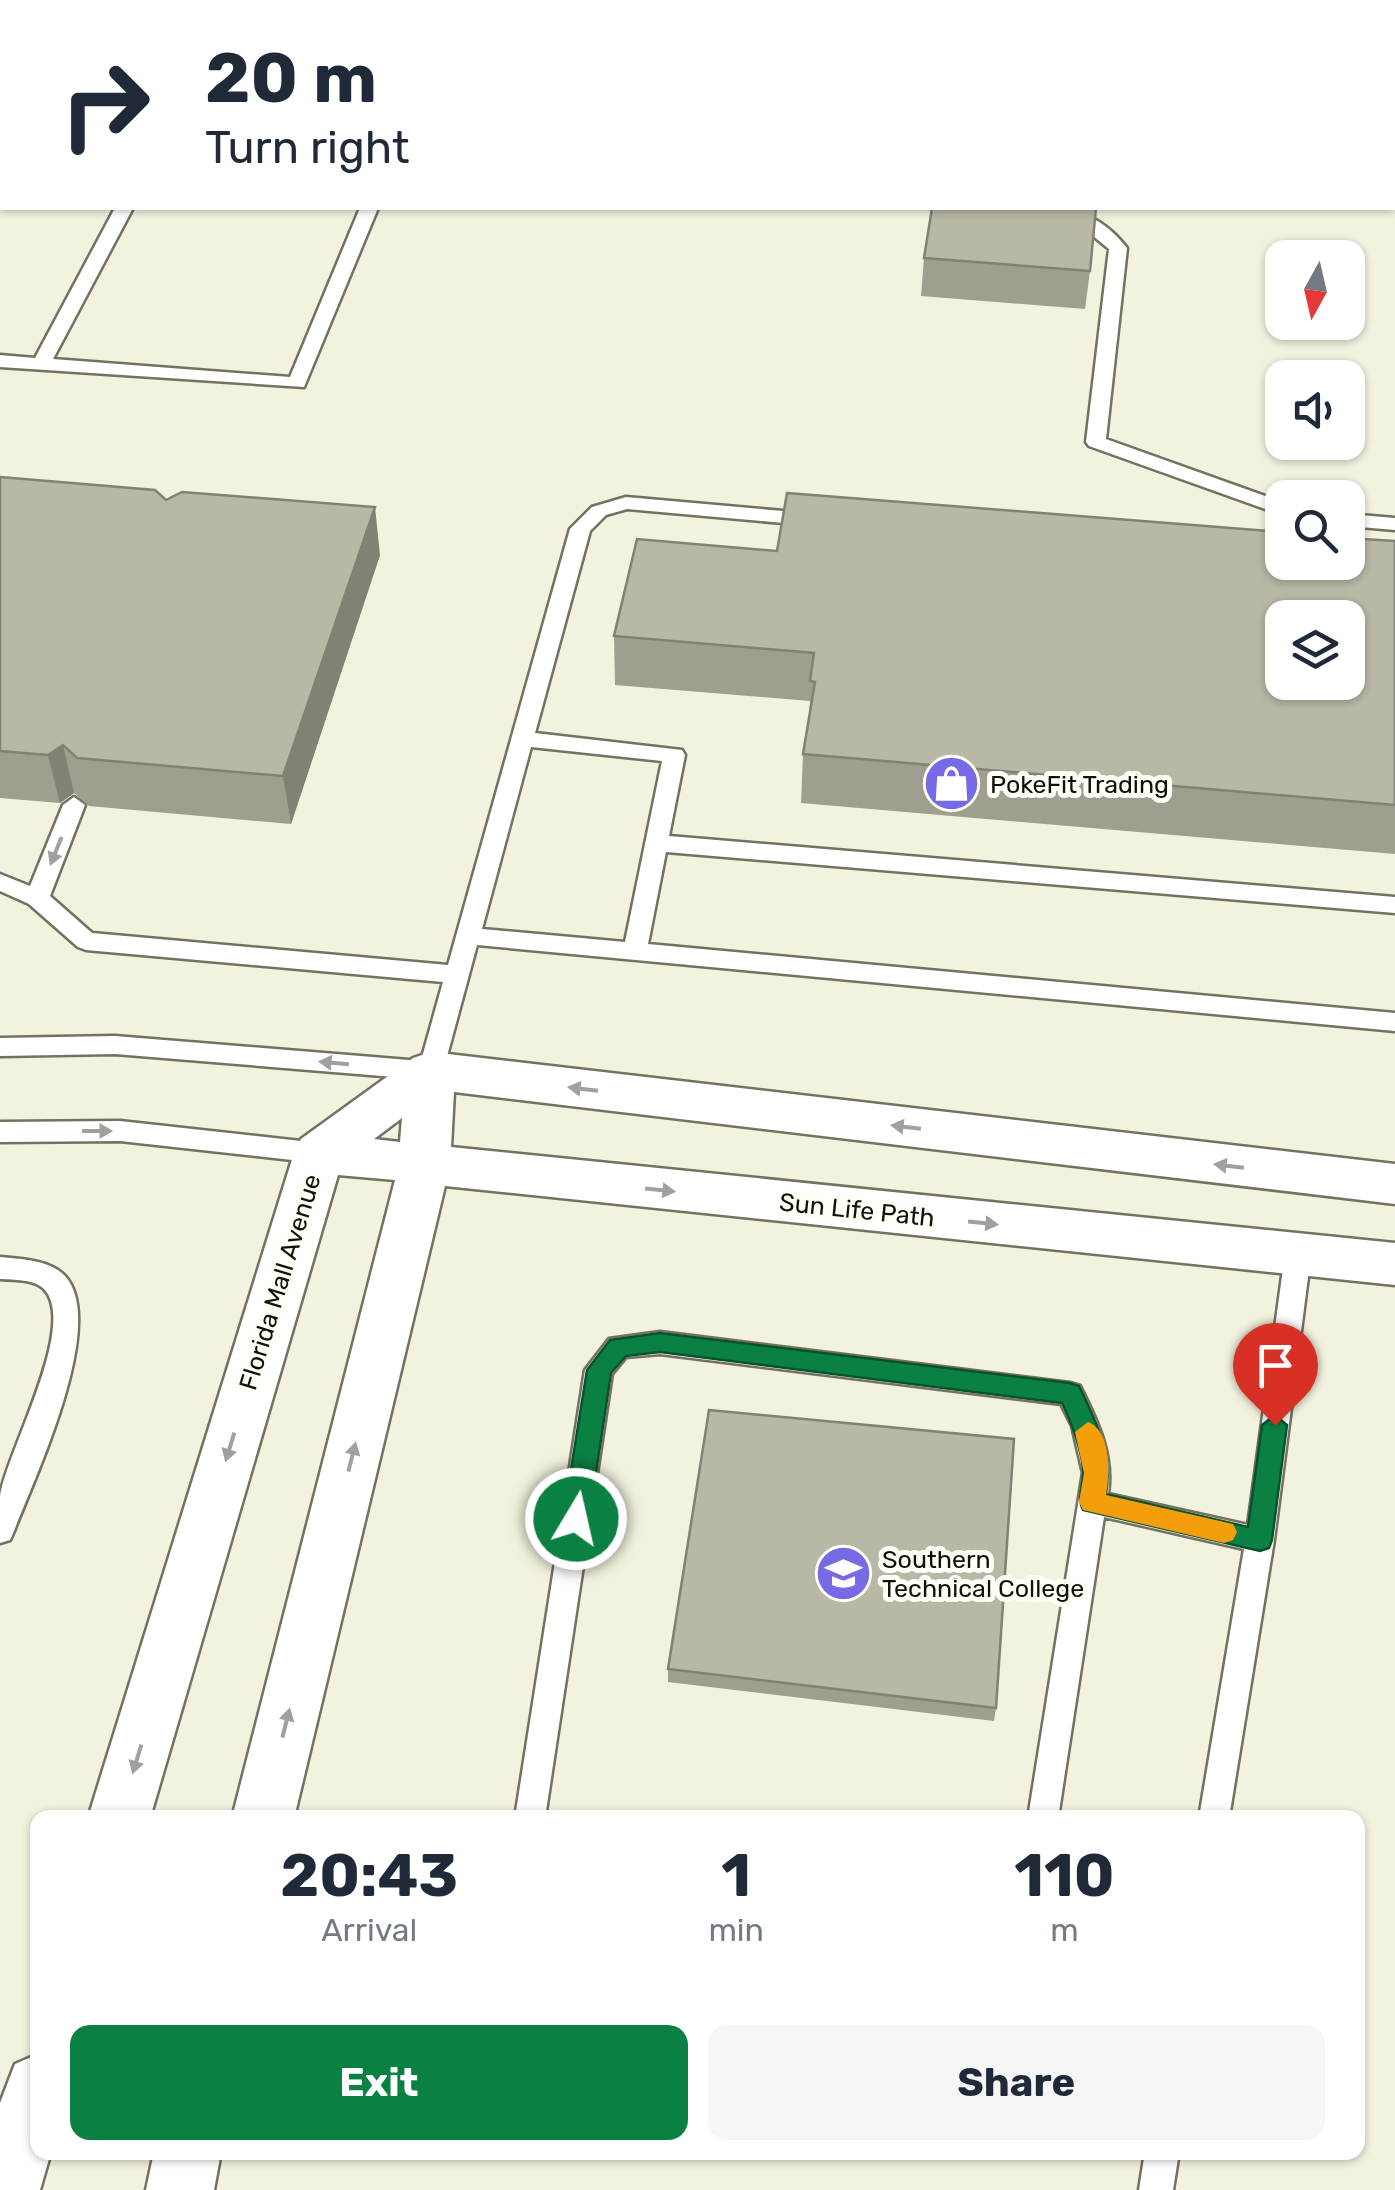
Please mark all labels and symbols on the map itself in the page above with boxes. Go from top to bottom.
north arrow [1265,240,1365,340]
shop icon: PokeFit Trading [921,754,981,814]
place label: PokeFit Trading [990,770,1169,799]
one-way arrow [47,837,63,867]
one-way arrow [317,1055,349,1071]
one-way arrow [567,1081,598,1097]
one-way arrow [889,1119,921,1135]
one-way arrow [82,1123,114,1139]
one-way arrow [1212,1158,1244,1174]
street label: Florida Mall Avenue [233,1171,327,1393]
one-way arrow [644,1182,676,1198]
street label: Sun Life Path [778,1187,936,1233]
one-way arrow [968,1215,1000,1231]
pin [1233,1323,1318,1426]
one-way arrow [222,1433,237,1463]
one-way arrow [345,1441,360,1472]
position arrow [524,1467,628,1571]
school or university icon: Southern Technical College [813,1543,873,1603]
place label: Southern Technical College [882,1545,1084,1603]
one-way arrow [279,1707,294,1738]
one-way arrow [128,1744,143,1774]

